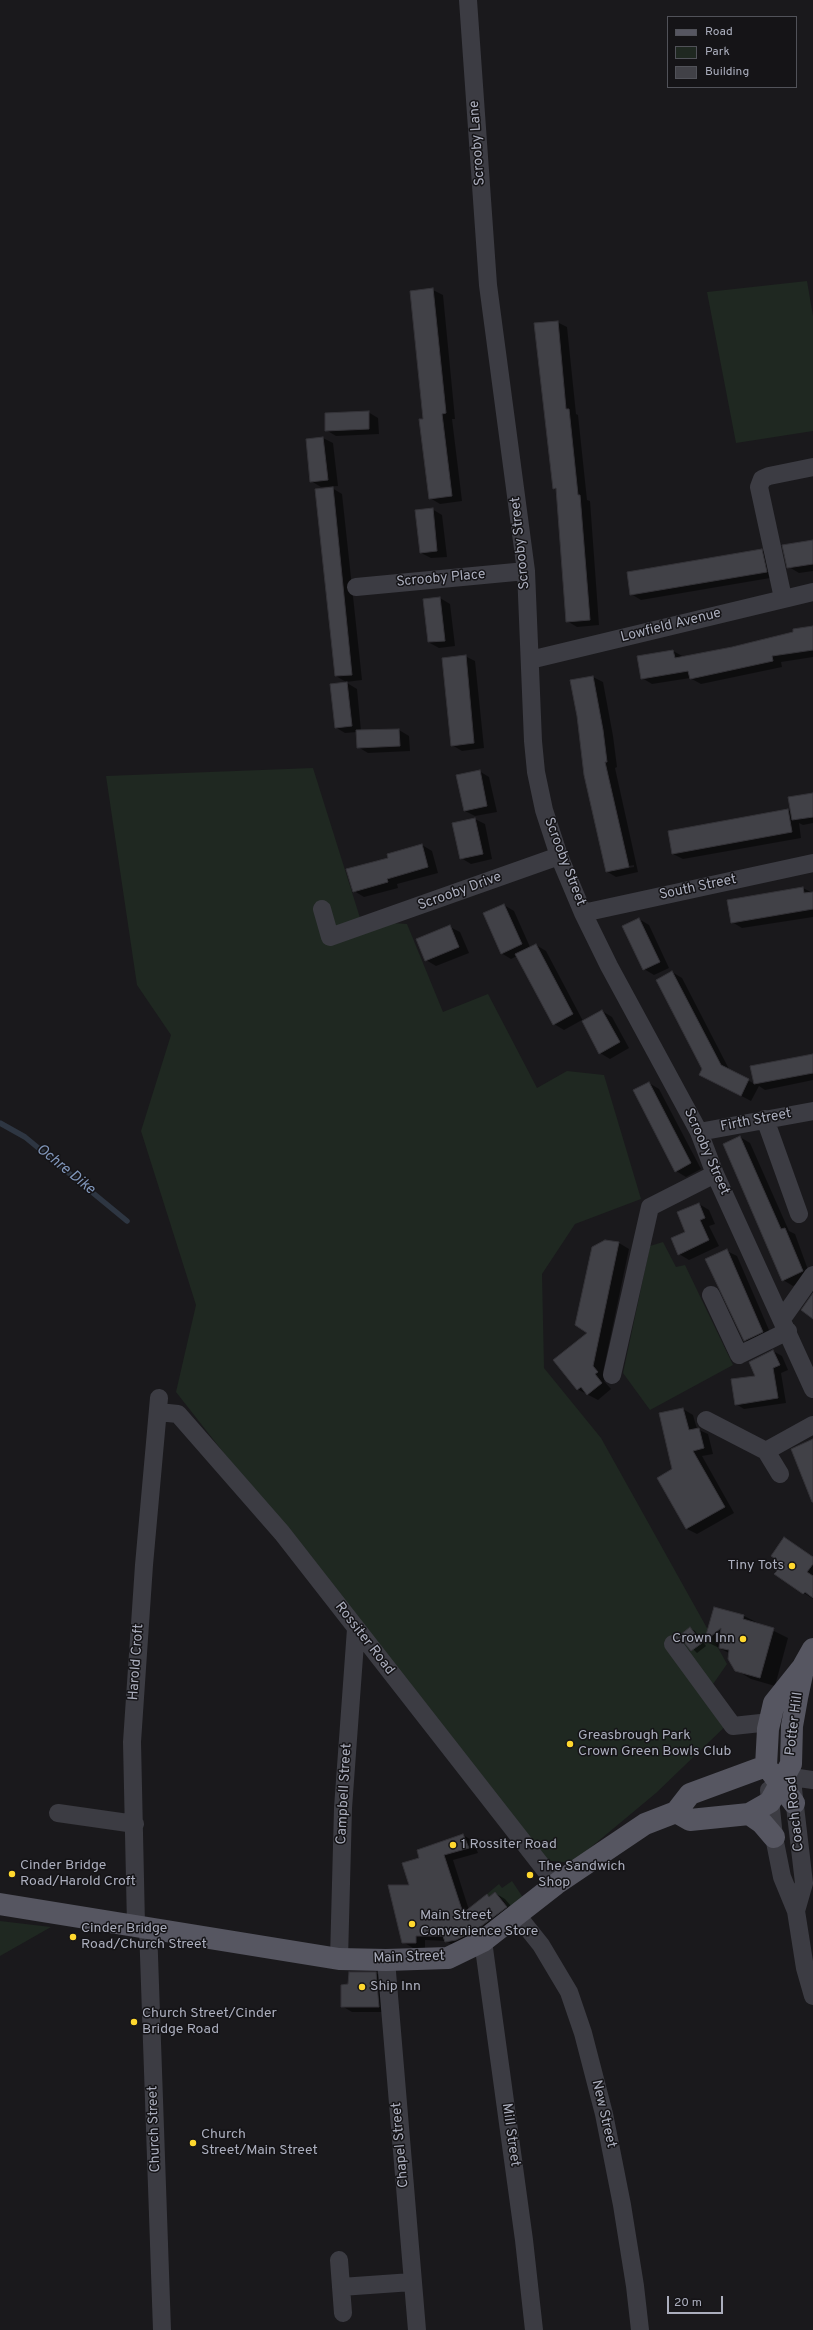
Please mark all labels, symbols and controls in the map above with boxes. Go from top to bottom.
legend [667,16,797,88]
text: Road [705,24,733,40]
text: Park [705,44,730,60]
text: Building [705,64,749,80]
street label: Scrooby Lane [467,100,489,186]
street label: Scrooby Street [508,496,534,590]
street label: Scrooby Place [396,567,486,591]
street label: Lowfield Avenue [619,605,723,647]
street label: Scrooby Street [539,816,589,908]
street label: Scrooby Drive [416,869,504,915]
street label: South Street [658,872,738,904]
street label: Scrooby Street [679,1106,733,1198]
street label: Firth Street [719,1106,793,1136]
water label: Ochre Dike [32,1141,98,1199]
place label: Tiny Tots [727,1558,784,1574]
marker: Tiny Tots [787,1561,797,1571]
street label: Rossiter Road [331,1599,397,1679]
street label: Harold Croft [126,1623,148,1701]
place label: Crown Inn [672,1631,735,1647]
marker: Crown Inn [738,1634,748,1644]
street label: Potter Hill [783,1691,807,1757]
place label: Greasbrough Park Crown Green Bowls Club [578,1728,731,1760]
marker: Greasbrough Park Crown Green Bowls Club [565,1739,575,1749]
street label: Campbell Street [334,1743,356,1845]
street label: Coach Road [784,1776,808,1852]
place label: 1 Rossiter Road [461,1837,557,1853]
marker: 1 Rossiter Road [448,1840,458,1850]
place label: Cinder Bridge Road/Harold Croft [20,1858,136,1890]
place label: The Sandwich Shop [538,1859,625,1892]
marker: Cinder Bridge Road/Harold Croft [7,1869,17,1879]
marker: The Sandwich Shop [525,1870,535,1880]
place label: Main Street Convenience Store [420,1908,538,1940]
marker: Main Street Convenience Store [407,1919,417,1929]
place label: Cinder Bridge Road/Church Street [81,1921,207,1954]
marker: Cinder Bridge Road/Church Street [68,1932,78,1942]
street label: Main Street [373,1948,445,1968]
place label: Ship Inn [370,1979,421,1995]
marker: Ship Inn [357,1982,367,1992]
place label: Church Street/Cinder Bridge Road [142,2006,277,2038]
marker: Church Street/Cinder Bridge Road [129,2017,139,2027]
street label: New Street [587,2078,619,2150]
street label: Church Street [145,2085,165,2173]
street label: Chapel Street [389,2102,413,2188]
street label: Mill Street [497,2102,523,2168]
place label: Church Street/Main Street [201,2127,318,2160]
marker: Church Street/Main Street [188,2138,198,2148]
scale bar [669,2288,725,2314]
text: 20 m [674,2295,702,2311]

